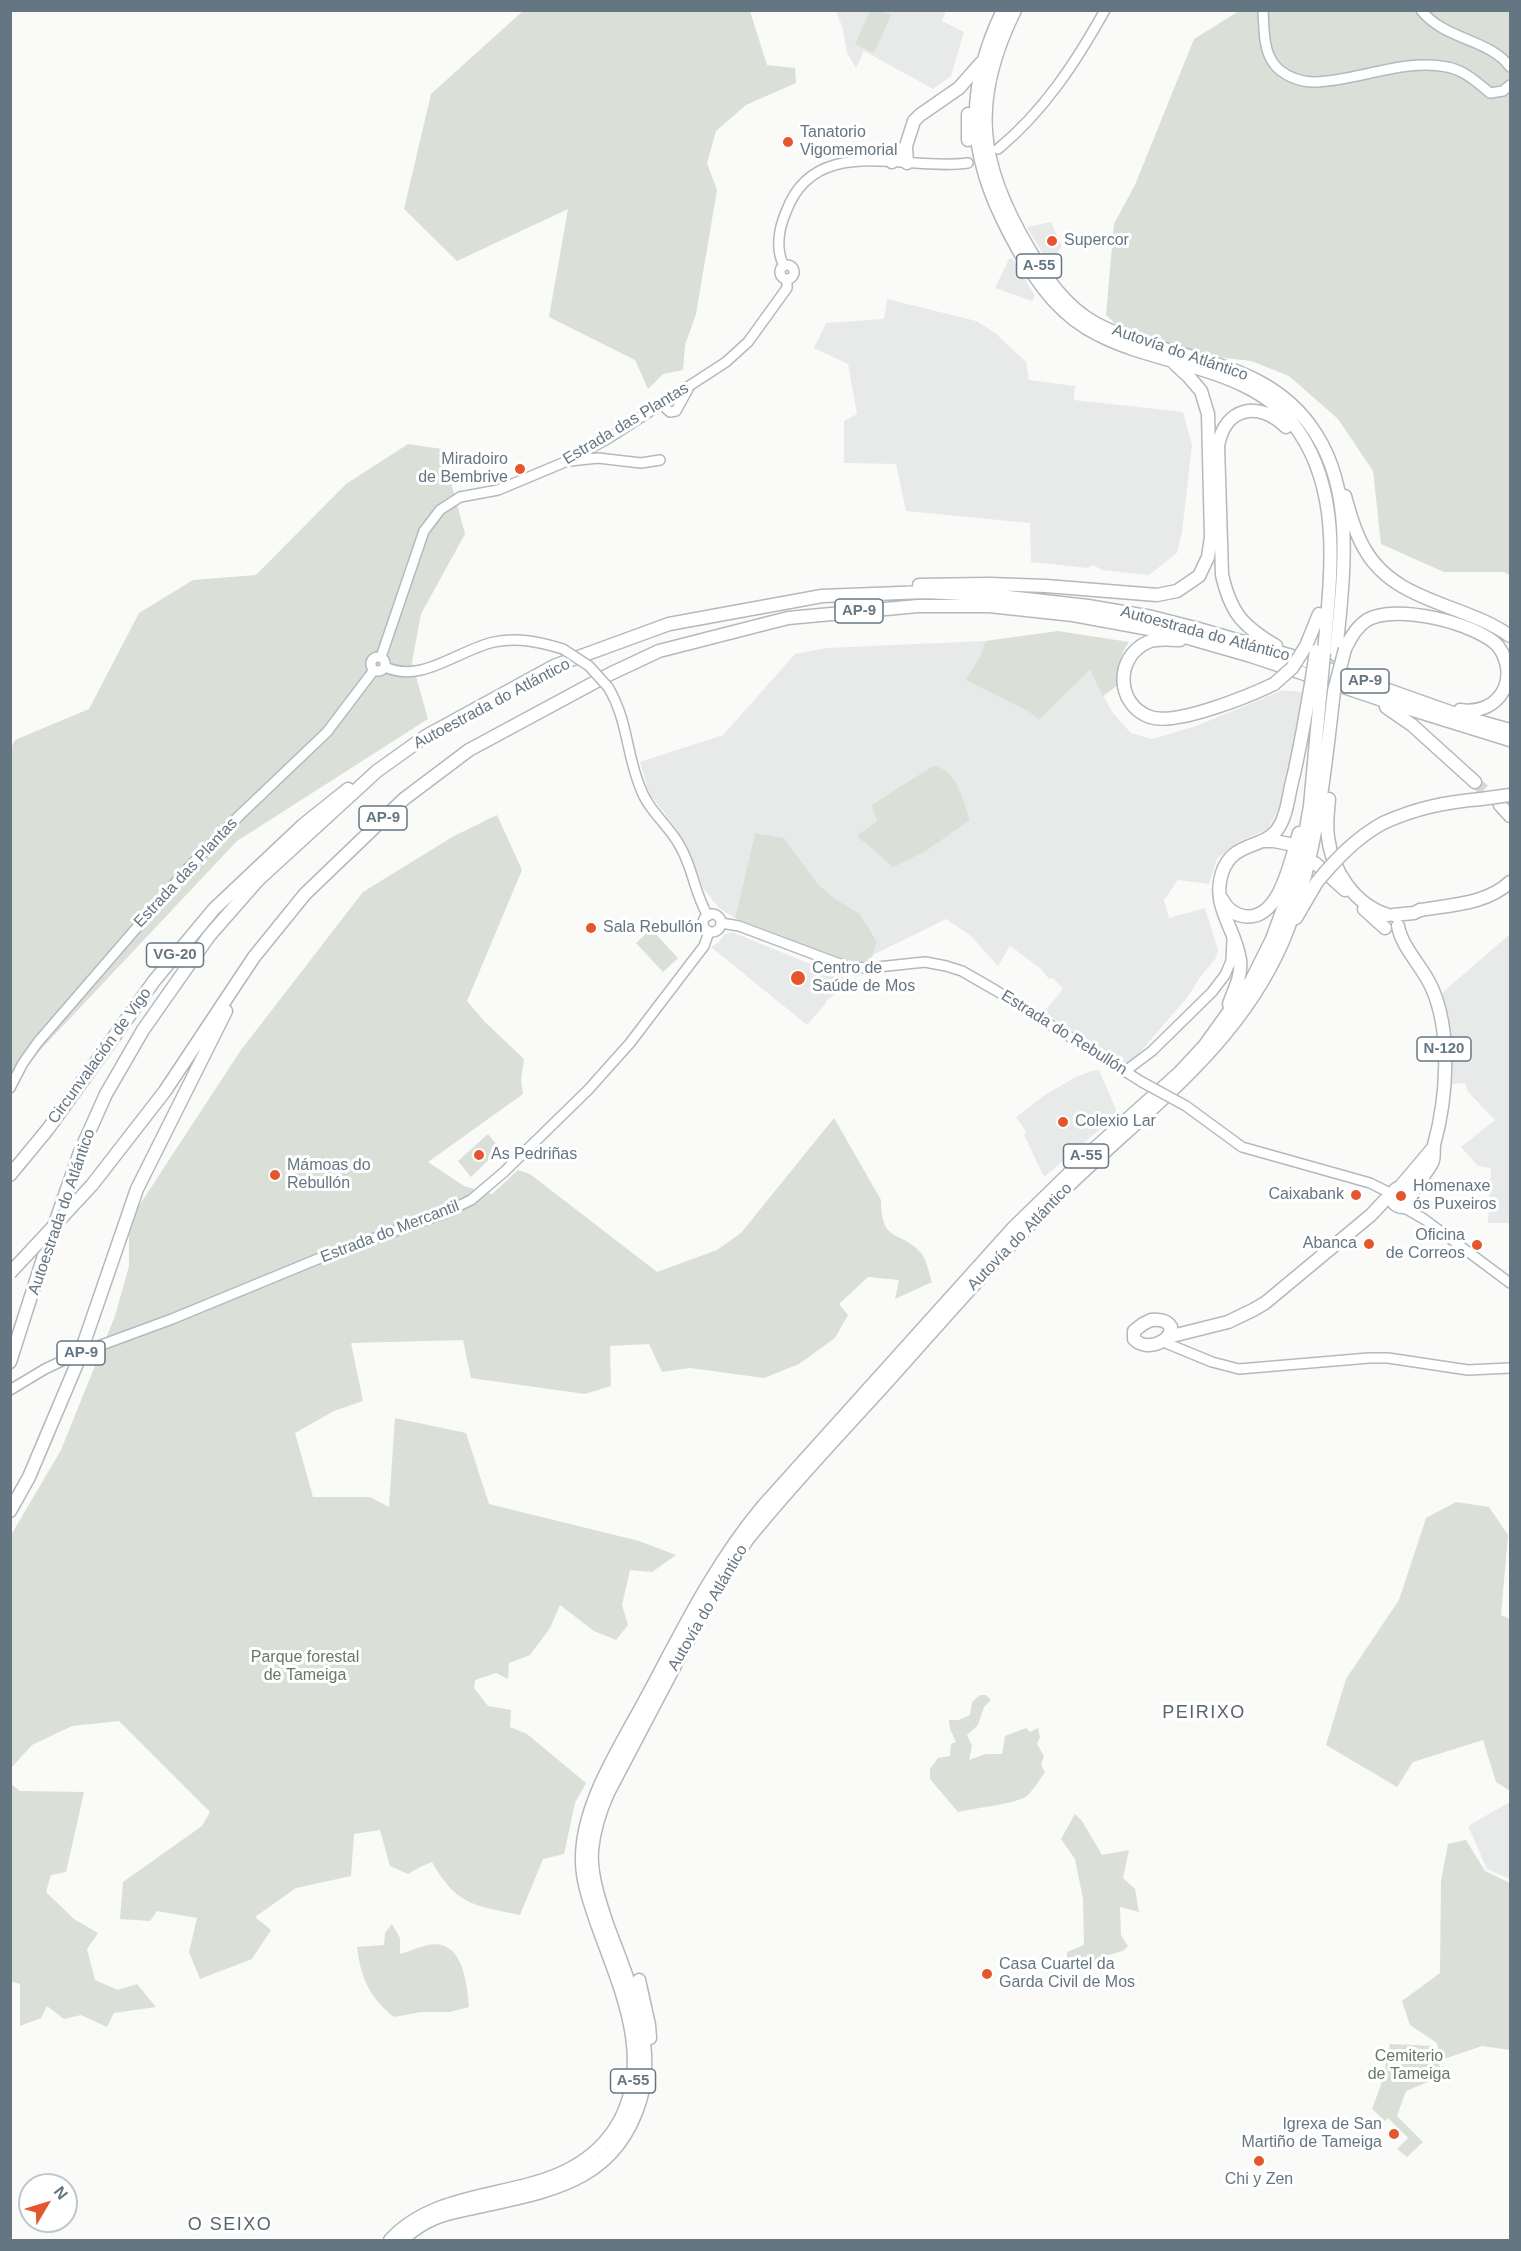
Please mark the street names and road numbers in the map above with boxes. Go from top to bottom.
road number: A-55 [1016,254,1062,278]
street label: Autovía do Atlántico [1110,321,1250,385]
street label: Estrada das Plantas [560,379,692,469]
road number: AP-9 [835,599,883,623]
street label: Autoestrada do Atlántico [1118,602,1292,666]
street label: Autoestrada do Atlántico [411,655,573,753]
road number: AP-9 [1341,669,1389,693]
road number: AP-9 [359,806,407,830]
street label: Estrada das Plantas [130,814,242,932]
road number: VG-20 [146,943,204,967]
street label: Circunvalación de Vigo [44,984,156,1128]
street label: Estrada do Rebullón [997,986,1131,1080]
road number: N-120 [1417,1037,1471,1061]
street label: Autoestrada do Atlántico [25,1126,99,1298]
road number: A-55 [1064,1144,1108,1168]
street label: Autovía do Atlántico [964,1179,1076,1295]
street label: Estrada do Mercantil [318,1197,462,1267]
road number: AP-9 [57,1341,105,1365]
street label: Autovía do Atlántico [664,1542,752,1674]
road number: A-55 [610,2069,656,2093]

